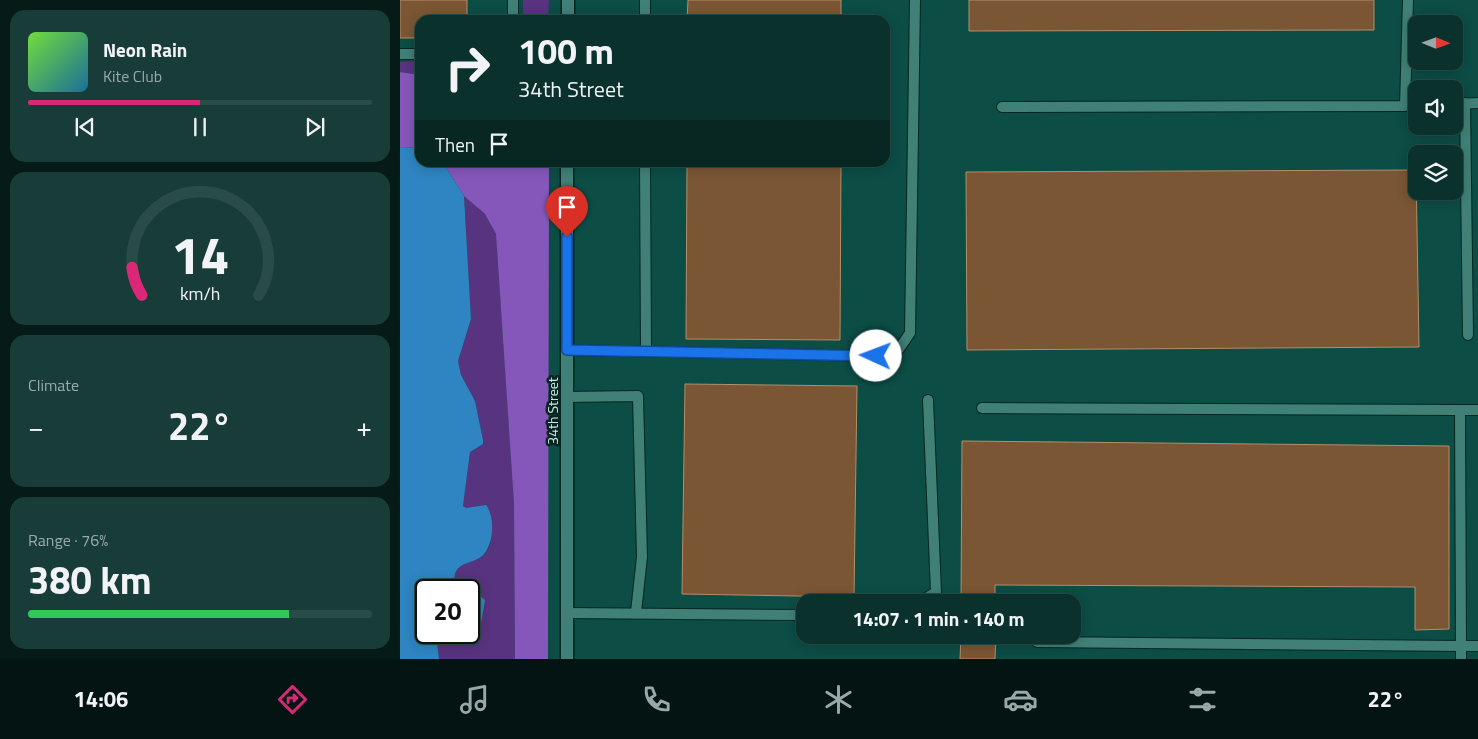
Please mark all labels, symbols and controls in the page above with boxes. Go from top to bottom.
north arrow [1408,15,1462,70]
map controls [1408,15,1463,200]
text: 100 m [518,24,614,78]
text: Neon Rain [103,35,187,64]
icon: right [435,35,500,100]
text: Kite Club [103,64,162,88]
text: 34th Street [518,72,624,106]
button: sound [1408,80,1463,135]
icon: previous [71,113,99,141]
icon: pause [186,113,214,141]
icon: next [301,113,329,141]
text: Then [435,130,475,159]
icon: arrive [485,130,513,158]
button: layers [1408,145,1463,200]
pin [546,186,588,237]
icon: arrive [553,193,581,221]
text: 14 [171,215,229,294]
text: km/h [180,280,220,307]
position arrow [849,329,901,381]
text: Climate [28,373,79,397]
street label: 34th Street [542,377,563,445]
text: 22° [168,397,232,455]
text: − [28,405,44,448]
text: + [356,405,372,448]
text: Range · 76% [28,528,108,552]
text: 380 km [28,551,152,609]
speed limit sign: 20 [415,579,480,644]
text: 14:07 · 1 min · 140 m [852,604,1025,633]
text: 14:06 [74,682,128,716]
icon: directions [275,682,310,717]
icon: music [457,682,492,717]
icon: phone [639,682,674,717]
icon: climate [821,682,856,717]
icon: car [1003,682,1038,717]
icon: filters [1185,682,1220,717]
text: 22° [1367,682,1404,716]

